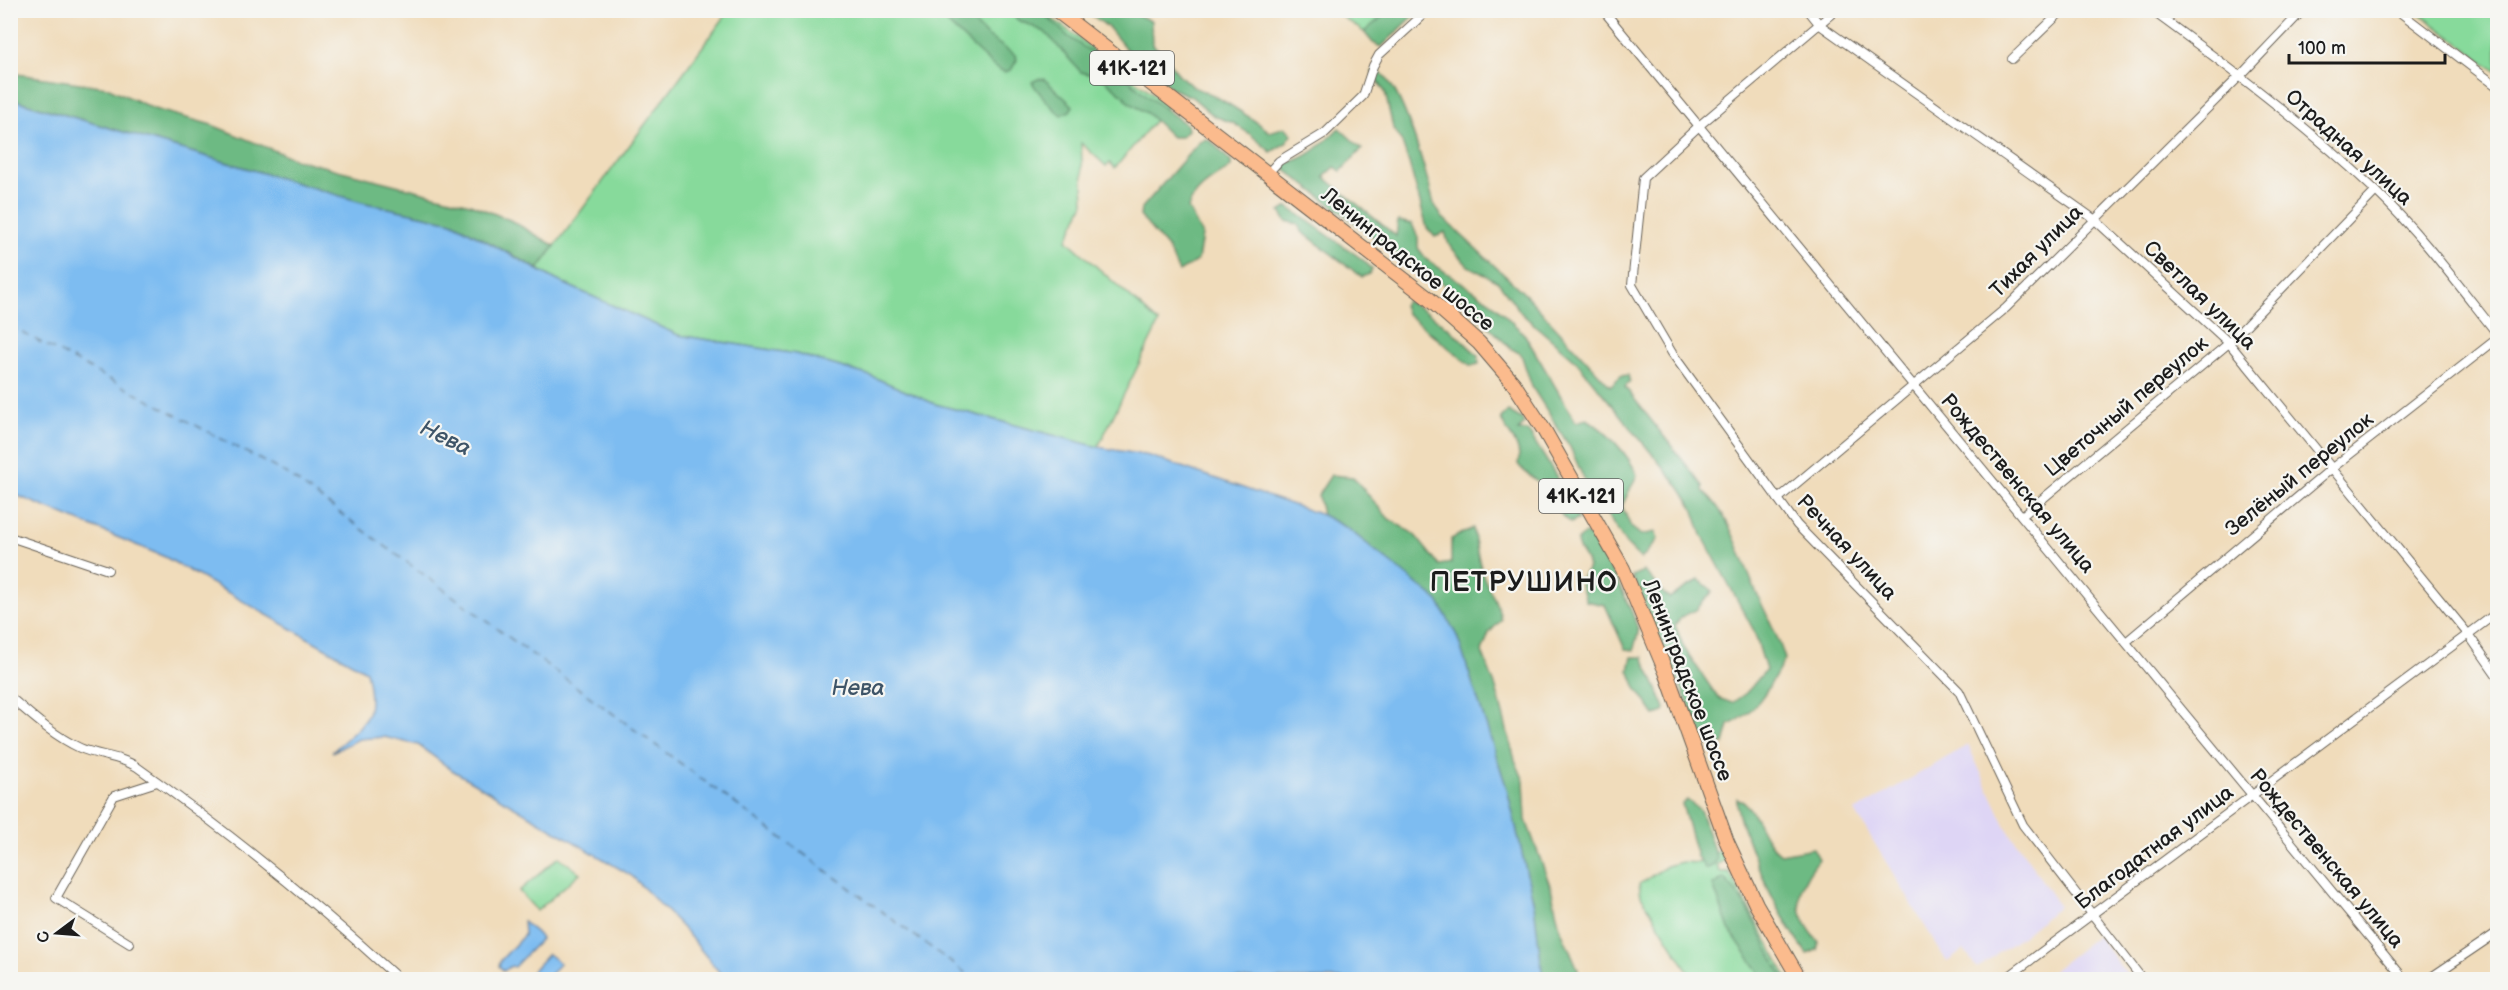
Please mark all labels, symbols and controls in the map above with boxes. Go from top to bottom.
scale bar [2289,27,2445,65]
text: 100 m [2298,38,2346,59]
road number: 41К-121 [1090,51,1174,85]
street label: Отрадная улица [2280,84,2418,211]
street label: Ленинградское шоссе [1316,181,1499,337]
street label: Тихая улица [1985,199,2088,303]
street label: Светлая улица [2138,236,2261,356]
street label: Цветочный переулок [2039,331,2213,482]
street label: Рождественская улица [1935,388,2100,579]
street label: Зелёный переулок [2220,407,2378,542]
water label: Нева [416,415,475,462]
road number: 41К-121 [1539,479,1623,513]
street label: Речная улица [1791,489,1902,606]
district label: ПЕТРУШИНО [1430,567,1618,599]
street label: Ленинградское шоссе [1637,575,1738,785]
water label: Нева [831,675,885,702]
street label: Рождественская улица [2244,763,2409,954]
street label: Благодатная улица [2070,779,2239,915]
north arrow [27,903,87,963]
text: С [33,929,55,945]

